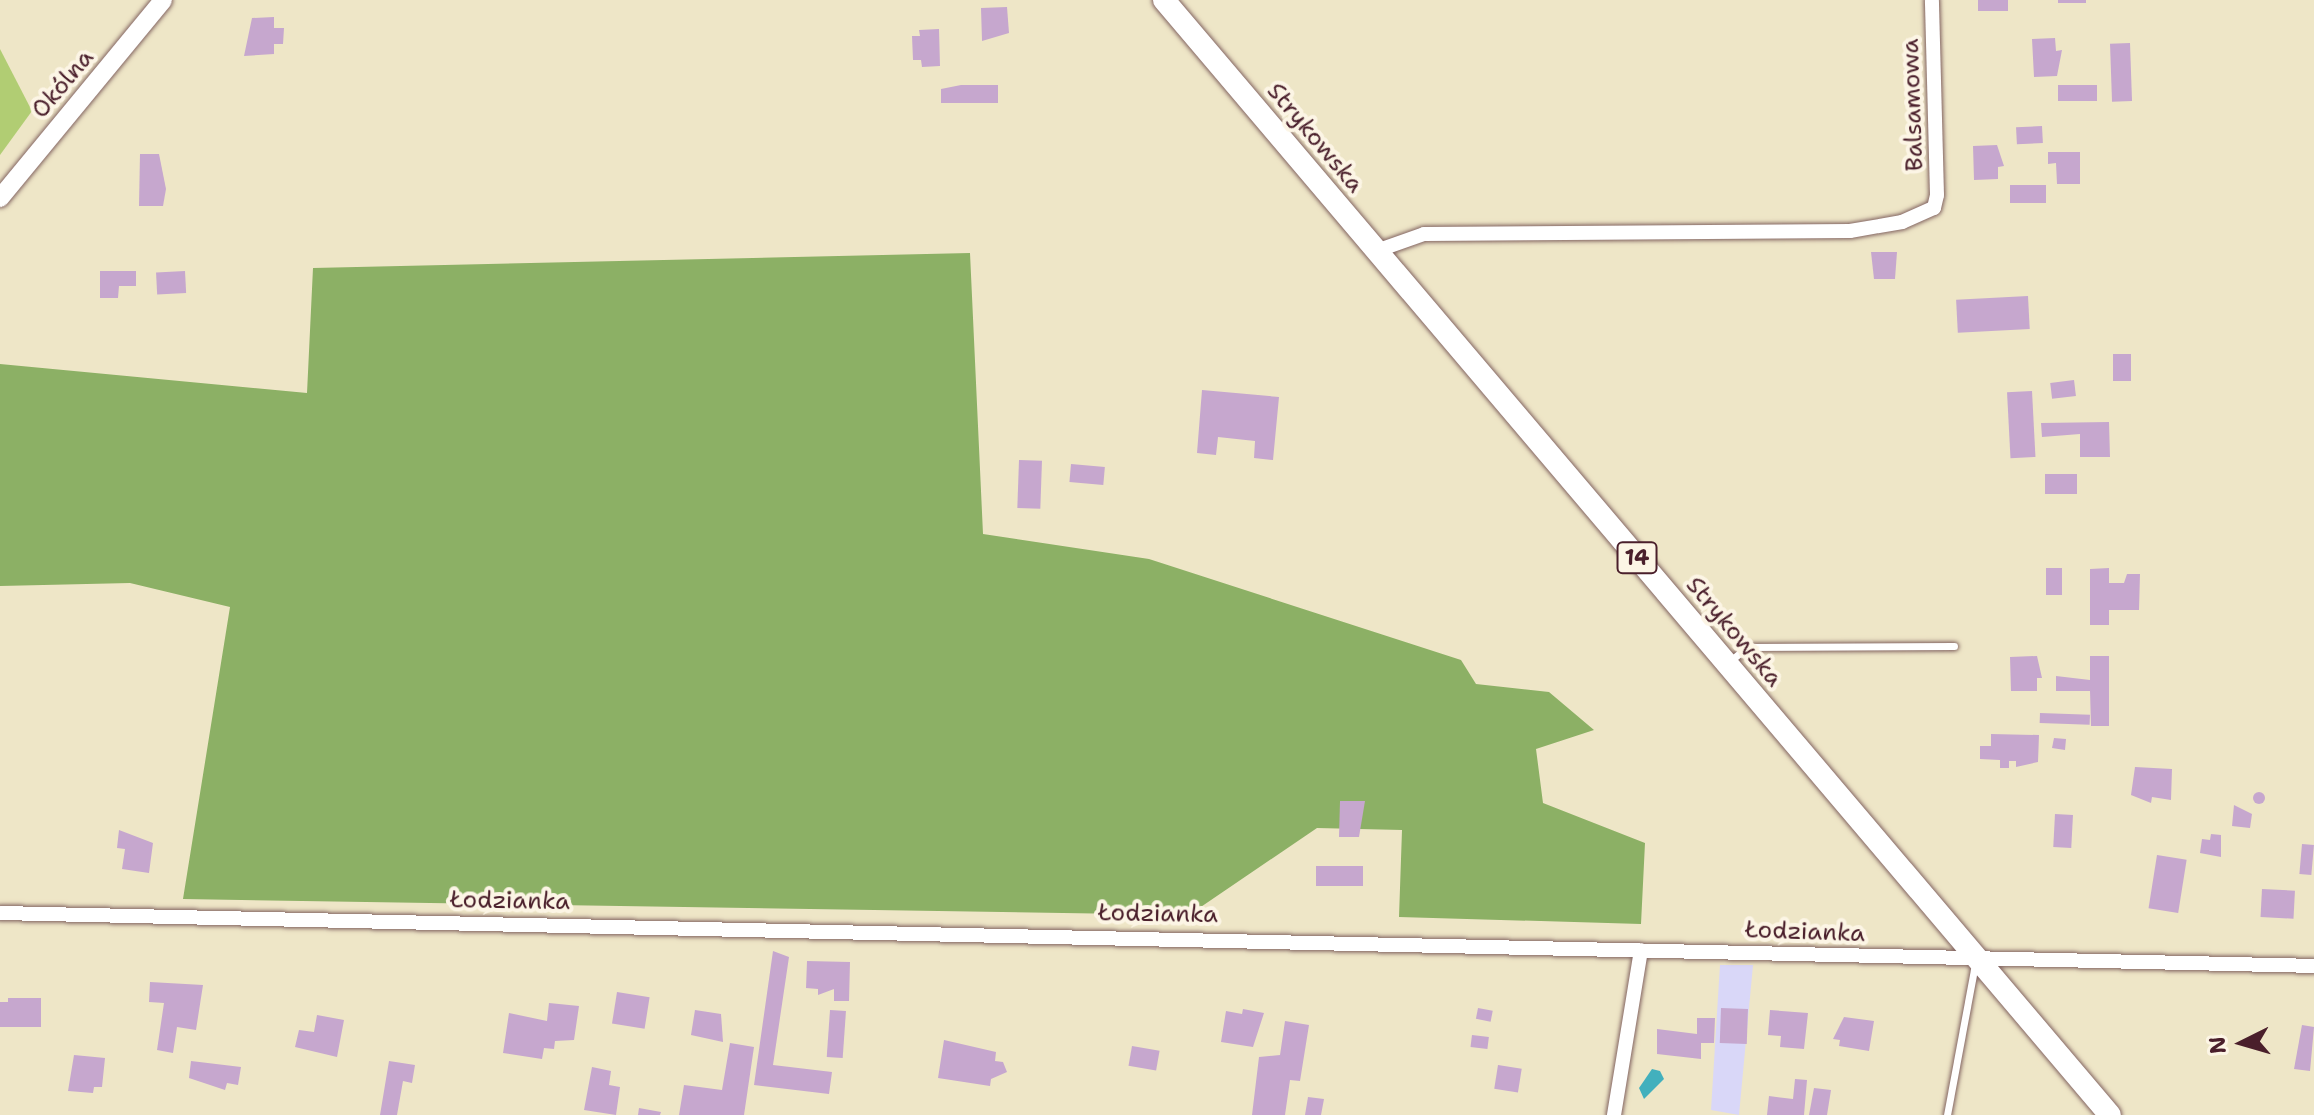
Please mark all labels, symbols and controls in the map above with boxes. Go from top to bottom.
street label: Balsamowa [1896,38,1930,172]
street label: Okólna [26,44,100,124]
street label: Strykowska [1261,77,1369,199]
road number: 14 [1615,540,1659,576]
street label: Strykowska [1680,571,1788,693]
street label: Łodzianka [450,886,570,916]
street label: Łodzianka [1098,899,1218,929]
street label: Łodzianka [1745,916,1865,948]
north arrow [2202,1003,2282,1083]
text: N [2202,1035,2233,1055]

